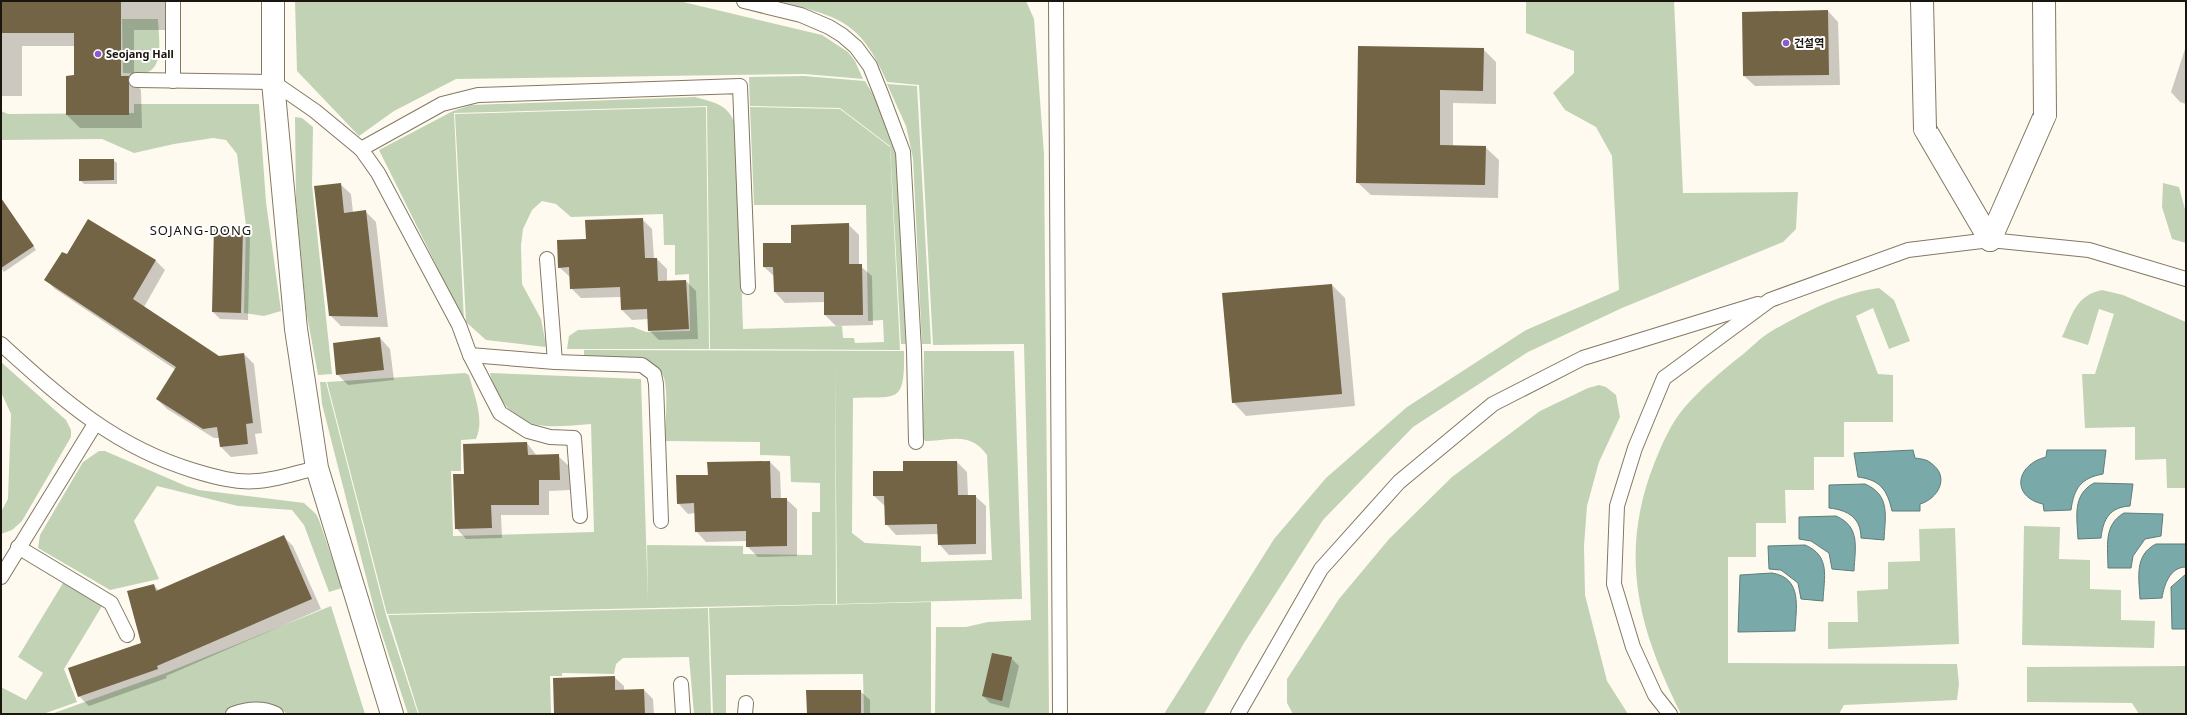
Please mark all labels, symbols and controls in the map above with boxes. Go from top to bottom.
place label: 건설역 [1794,35,1824,50]
marker: 건설역 [1781,38,1791,48]
place label: Seojang Hall [106,46,174,61]
marker: Seojang Hall [93,49,103,59]
district label: SOJANG-DONG [150,221,252,239]

